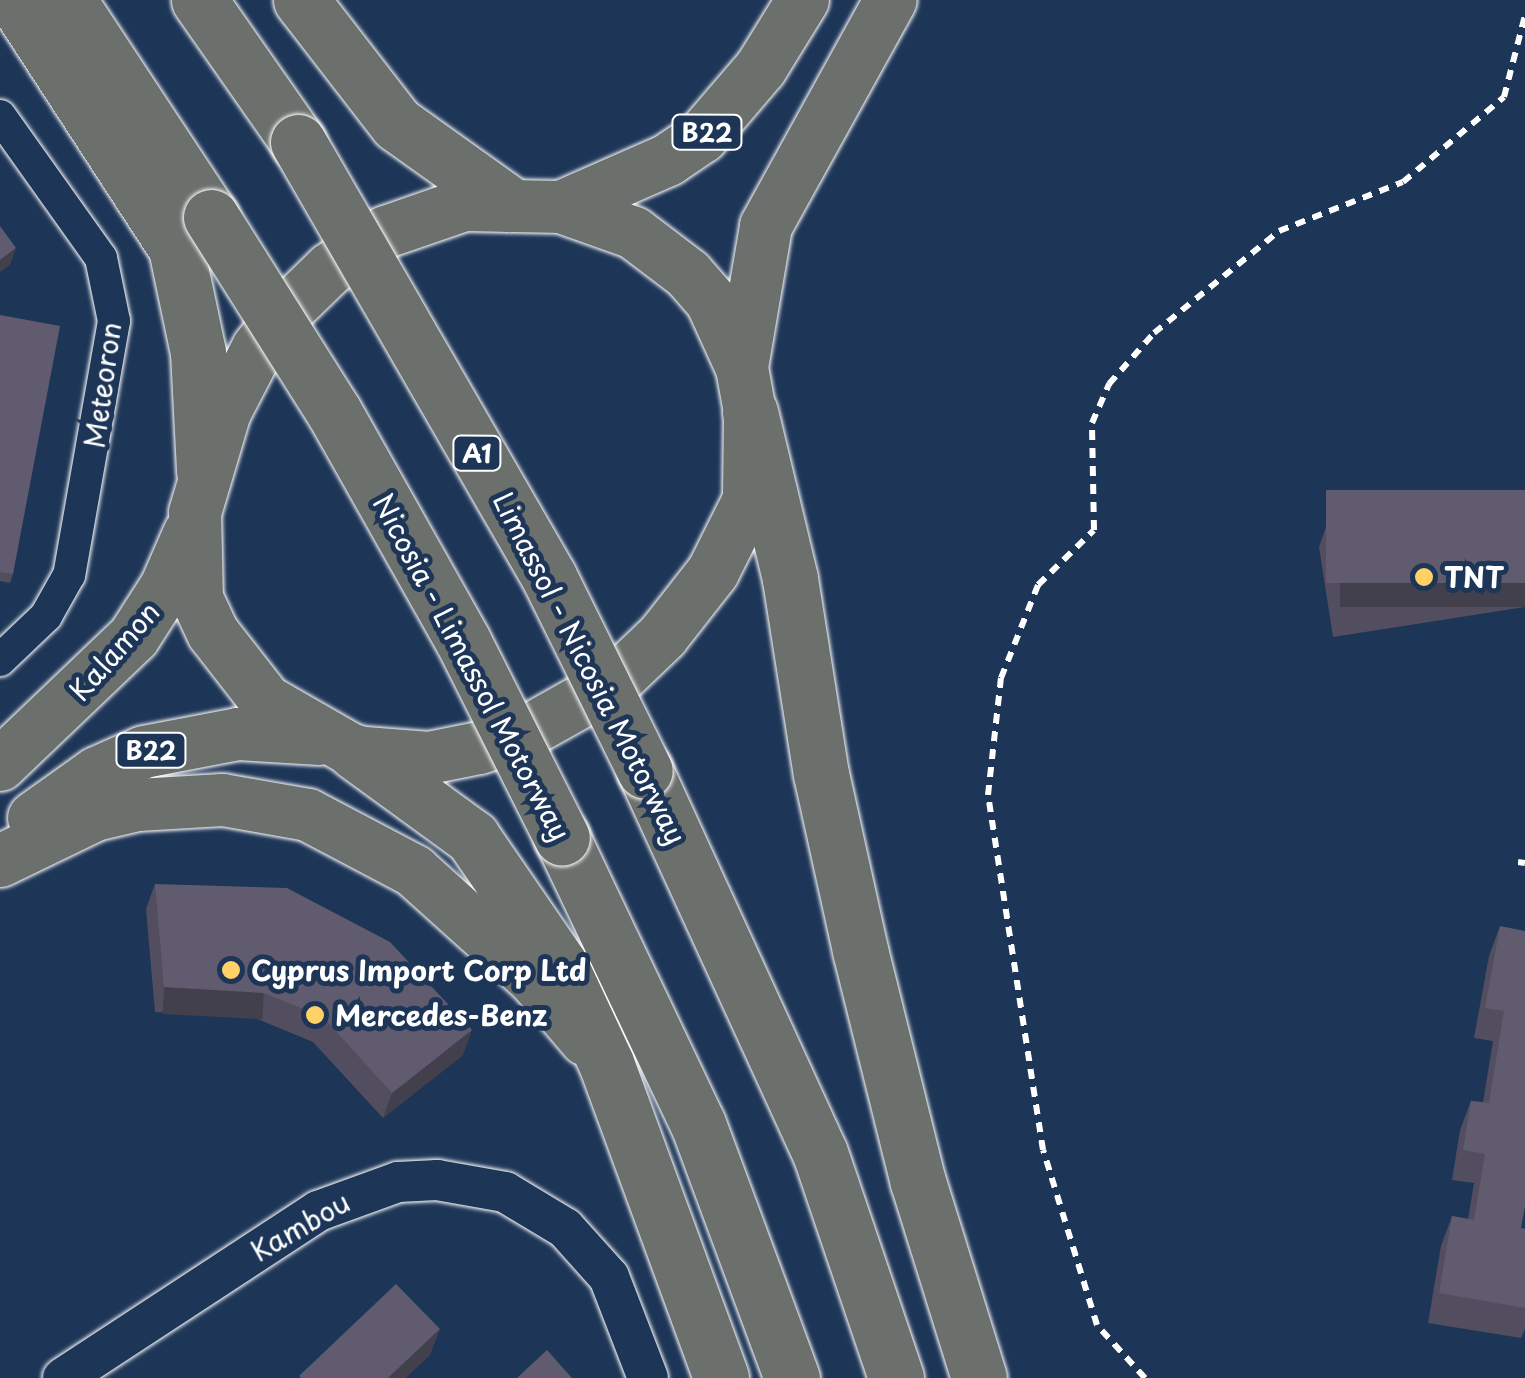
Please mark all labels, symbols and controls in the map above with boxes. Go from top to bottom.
road number: B22 [670,112,744,152]
street label: Meteoron [77,320,127,450]
road number: A1 [452,433,502,473]
street label: Nicosia - Limassol Motorway [366,487,578,847]
street label: Limassol - Nicosia Motorway [487,487,693,849]
place label: TNT [1444,560,1504,594]
marker: TNT [1413,566,1435,588]
street label: Kalamon [62,595,166,707]
road number: B22 [114,730,188,770]
place label: Cyprus Import Corp Ltd [251,953,588,987]
marker: Cyprus Import Corp Ltd [220,959,242,981]
place label: Mercedes-Benz [335,998,548,1032]
marker: Mercedes-Benz [304,1004,326,1026]
street label: Kambou [245,1184,355,1268]

